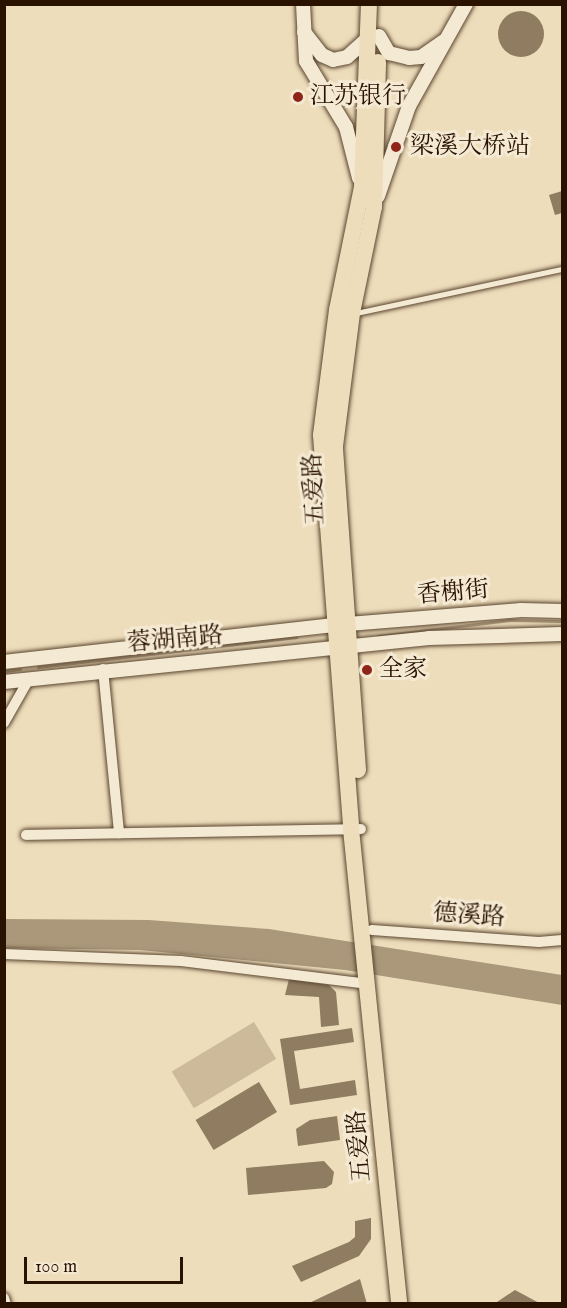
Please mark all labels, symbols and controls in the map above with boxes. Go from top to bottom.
place label: 江苏银行 [310,83,406,111]
marker: 江苏银行 [291,90,305,104]
place label: 梁溪大桥站 [410,133,530,161]
marker: 梁溪大桥站 [387,138,405,156]
street label: 五爱路 [299,452,331,526]
street label: 香榭街 [416,576,490,610]
street label: 蓉湖南路 [126,621,224,659]
place label: 全家 [379,656,427,684]
marker: 全家 [360,663,374,677]
street label: 德溪路 [432,899,506,933]
street label: 五爱路 [343,1109,377,1183]
scale bar [27,1245,186,1283]
text: 100 m [35,1256,77,1279]

